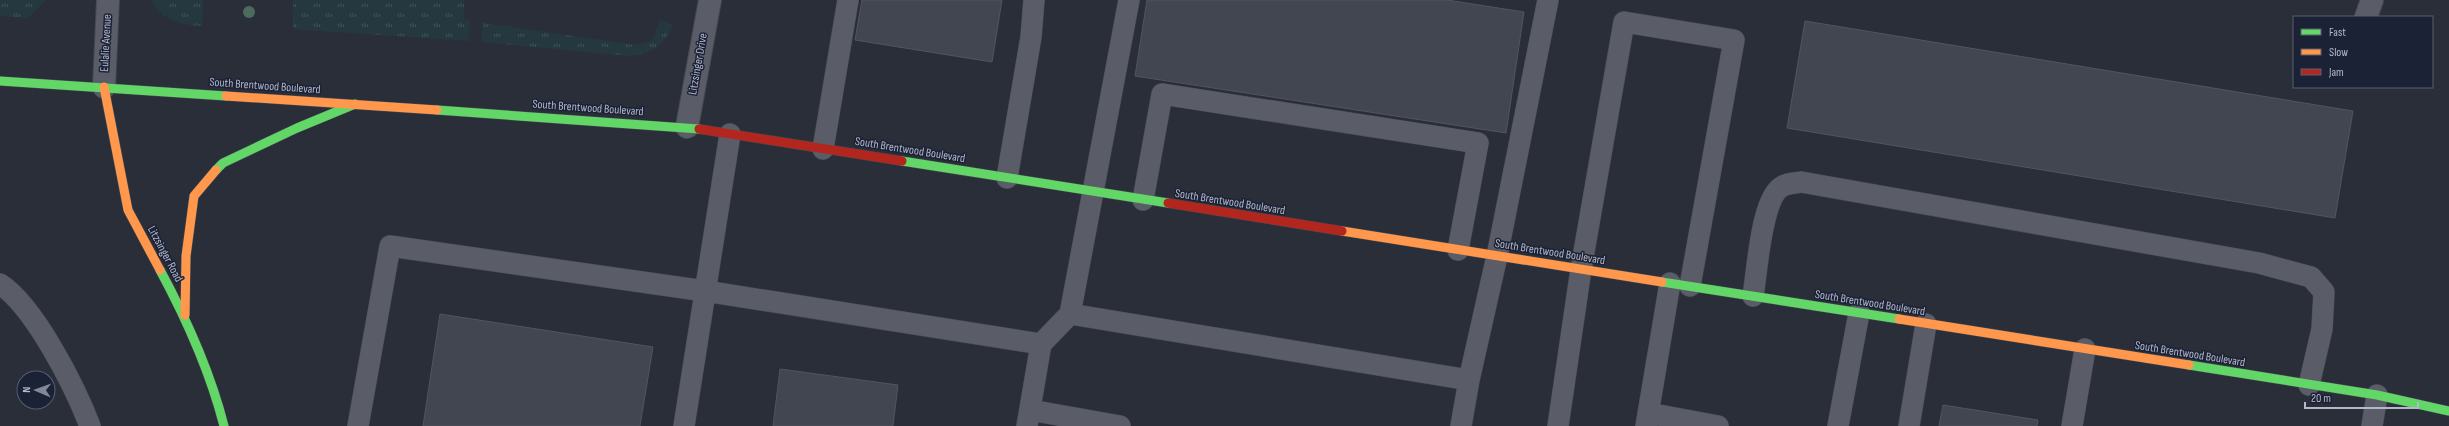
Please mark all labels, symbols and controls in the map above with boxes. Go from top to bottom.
street label: Eulalie Avenue [97,14,115,72]
legend [2293,16,2433,88]
text: Fast [2329,25,2346,40]
street label: Litzsinger Drive [685,32,711,96]
text: Slow [2329,45,2348,60]
text: Jam [2328,65,2344,80]
street label: South Brentwood Boulevard [209,75,321,97]
street label: South Brentwood Boulevard [532,97,644,119]
street label: South Brentwood Boulevard [854,134,966,166]
street label: South Brentwood Boulevard [1174,186,1286,218]
street label: Litzsinger Road [144,223,186,285]
street label: South Brentwood Boulevard [1494,236,1606,268]
street label: South Brentwood Boulevard [1814,287,1926,319]
street label: South Brentwood Boulevard [2134,338,2246,370]
north arrow [16,370,56,410]
scale bar [2305,384,2418,410]
text: N [20,386,33,393]
text: 20 m [2311,391,2331,406]

